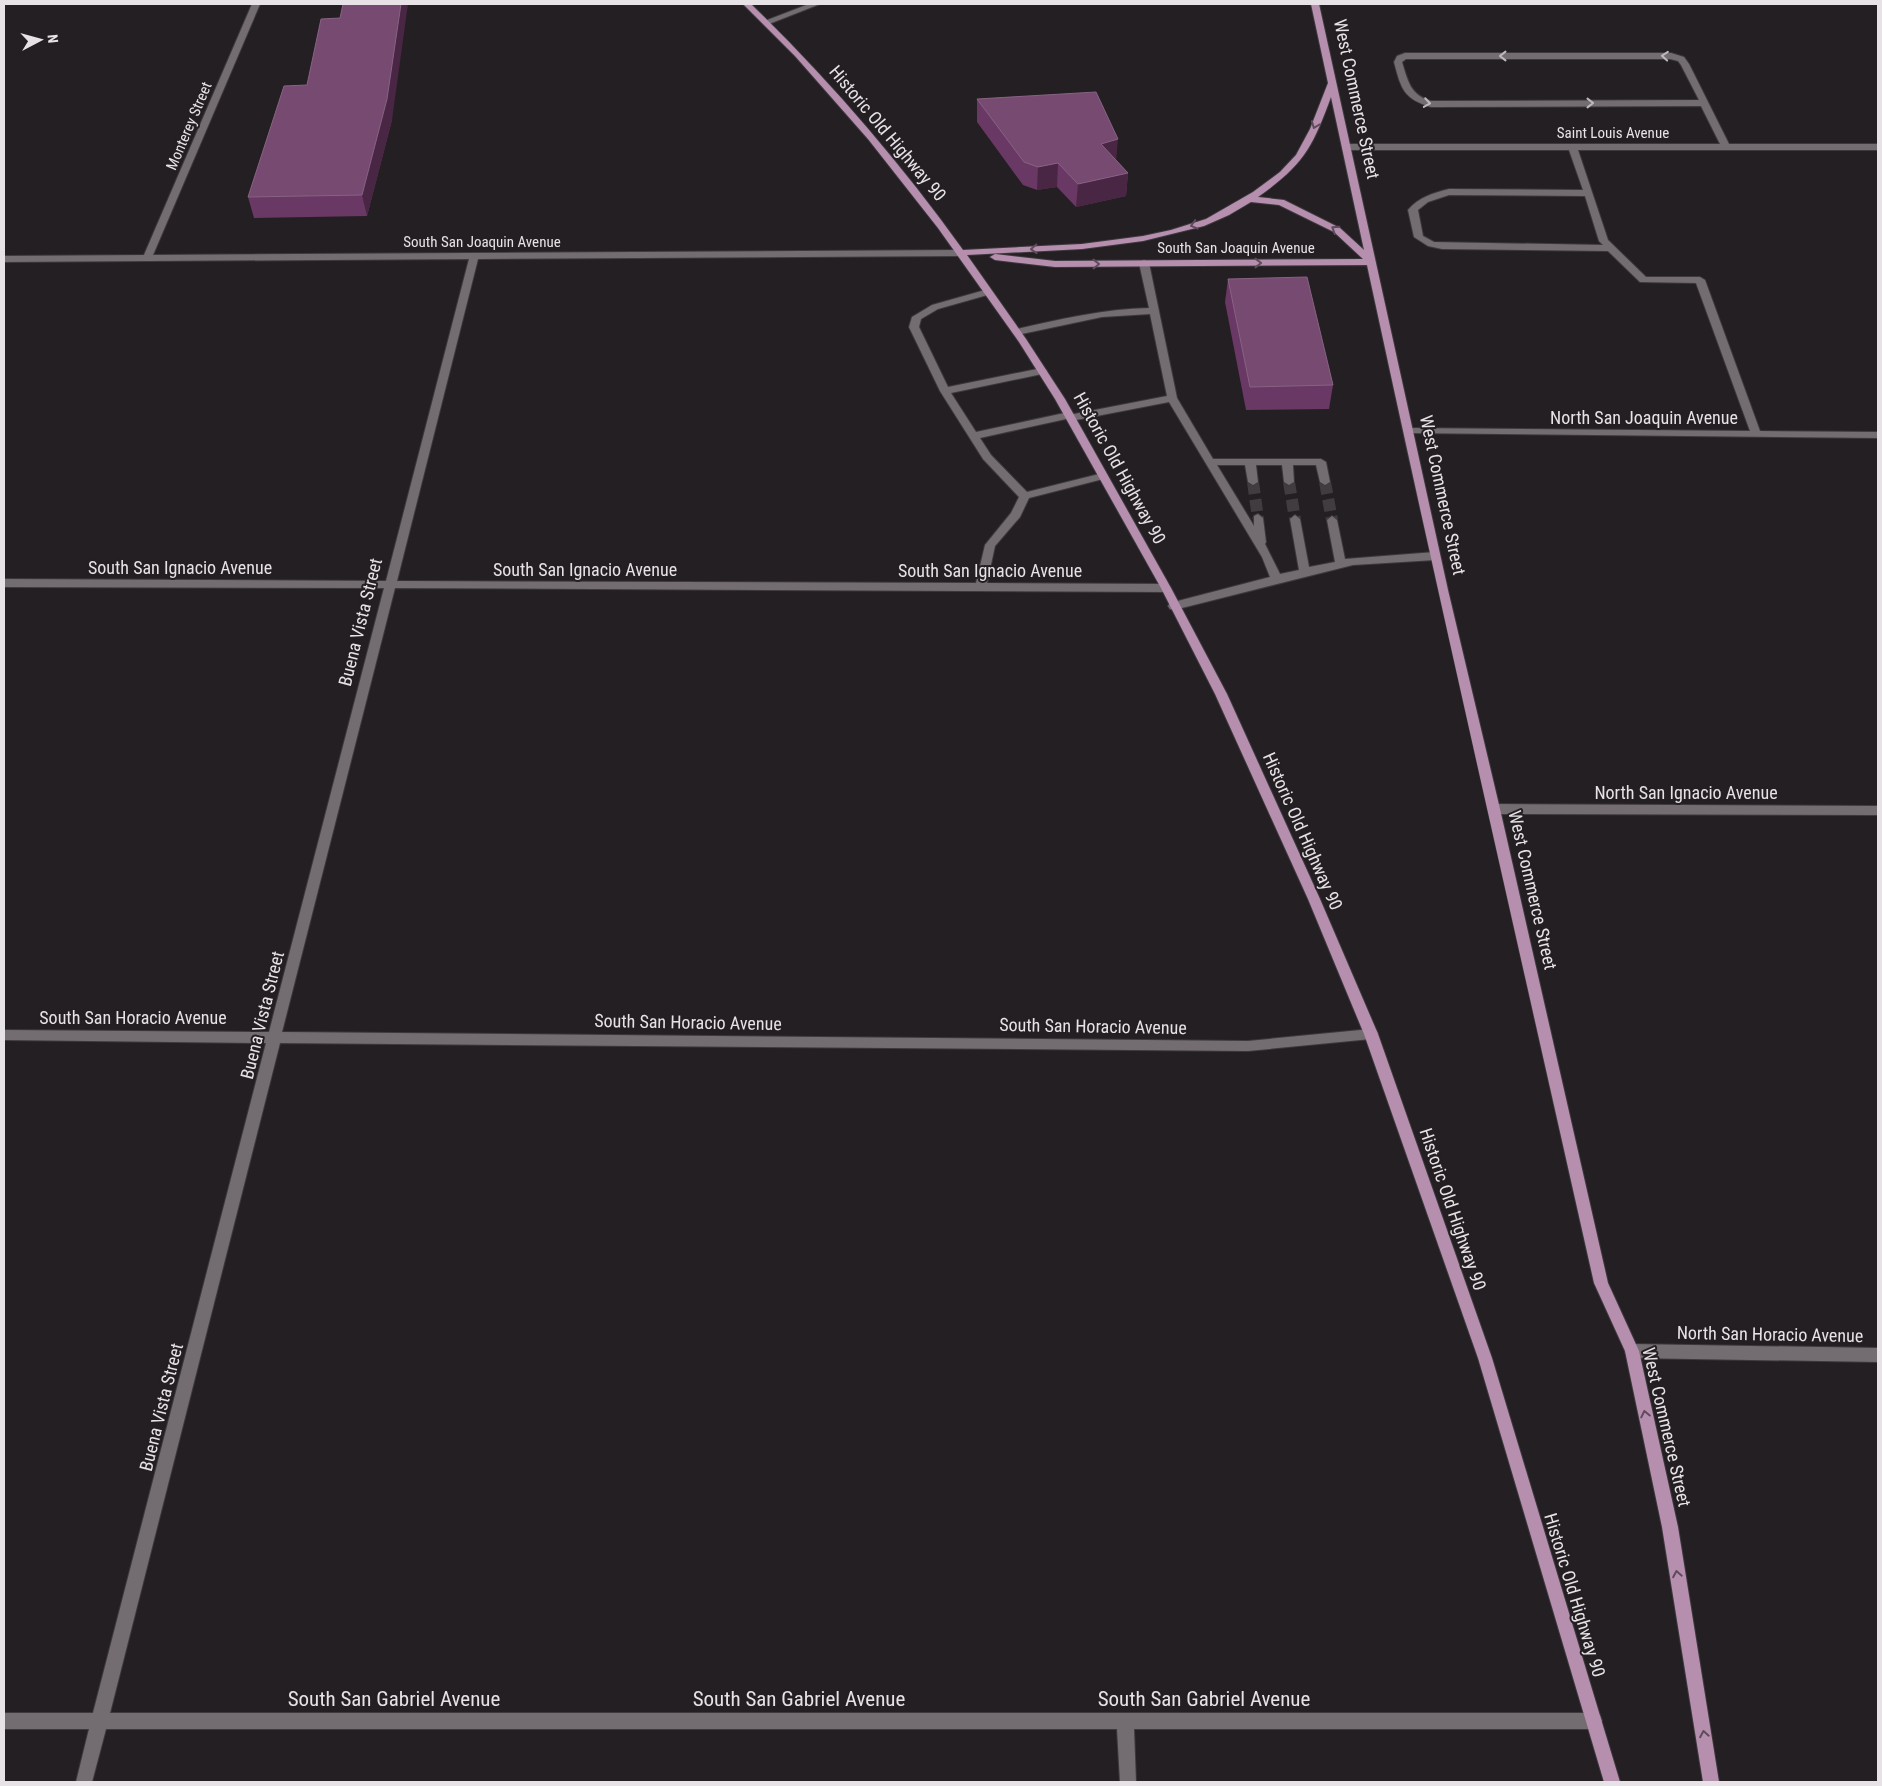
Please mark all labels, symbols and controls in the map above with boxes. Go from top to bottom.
north arrow [15,15,65,65]
street label: West Commerce Street [1330,17,1384,181]
text: N [45,34,61,44]
one-way arrow [1498,51,1506,61]
one-way arrow [1661,51,1669,62]
street label: Historic Old Highway 90 [825,61,951,205]
street label: Monterey Street [162,79,216,173]
one-way arrow [1423,97,1432,107]
one-way arrow [1586,98,1594,108]
one-way arrow [1311,120,1321,129]
street label: Saint Louis Avenue [1557,124,1669,142]
one-way arrow [1191,220,1199,230]
one-way arrow [1331,226,1340,236]
street label: South San Joaquin Avenue [403,233,561,251]
street label: South San Joaquin Avenue [1157,239,1315,257]
one-way arrow [1030,244,1038,254]
one-way arrow [1254,258,1262,268]
one-way arrow [1092,259,1100,269]
street label: Historic Old Highway 90 [1070,388,1170,548]
street label: North San Joaquin Avenue [1550,407,1738,428]
street label: West Commerce Street [1416,413,1470,577]
street label: Buena Vista Street [334,556,386,688]
street label: South San Ignacio Avenue [88,557,272,578]
street label: South San Ignacio Avenue [493,559,677,580]
street label: South San Ignacio Avenue [898,560,1082,581]
street label: Historic Old Highway 90 [1259,749,1347,913]
street label: North San Ignacio Avenue [1594,782,1778,803]
street label: West Commerce Street [1504,808,1562,972]
street label: Buena Vista Street [236,949,288,1081]
street label: South San Horacio Avenue [39,1007,227,1028]
street label: South San Horacio Avenue [594,1010,782,1034]
street label: South San Horacio Avenue [999,1014,1187,1038]
street label: Historic Old Highway 90 [1415,1125,1491,1293]
street label: North San Horacio Avenue [1677,1322,1863,1346]
street label: Buena Vista Street [135,1341,187,1473]
street label: West Commerce Street [1638,1345,1696,1509]
one-way arrow [1640,1410,1651,1419]
street label: Historic Old Highway 90 [1540,1511,1610,1679]
one-way arrow [1673,1569,1683,1578]
street label: South San Gabriel Avenue [288,1687,500,1711]
street label: South San Gabriel Avenue [693,1687,905,1711]
street label: South San Gabriel Avenue [1098,1687,1310,1711]
one-way arrow [1700,1730,1710,1738]

